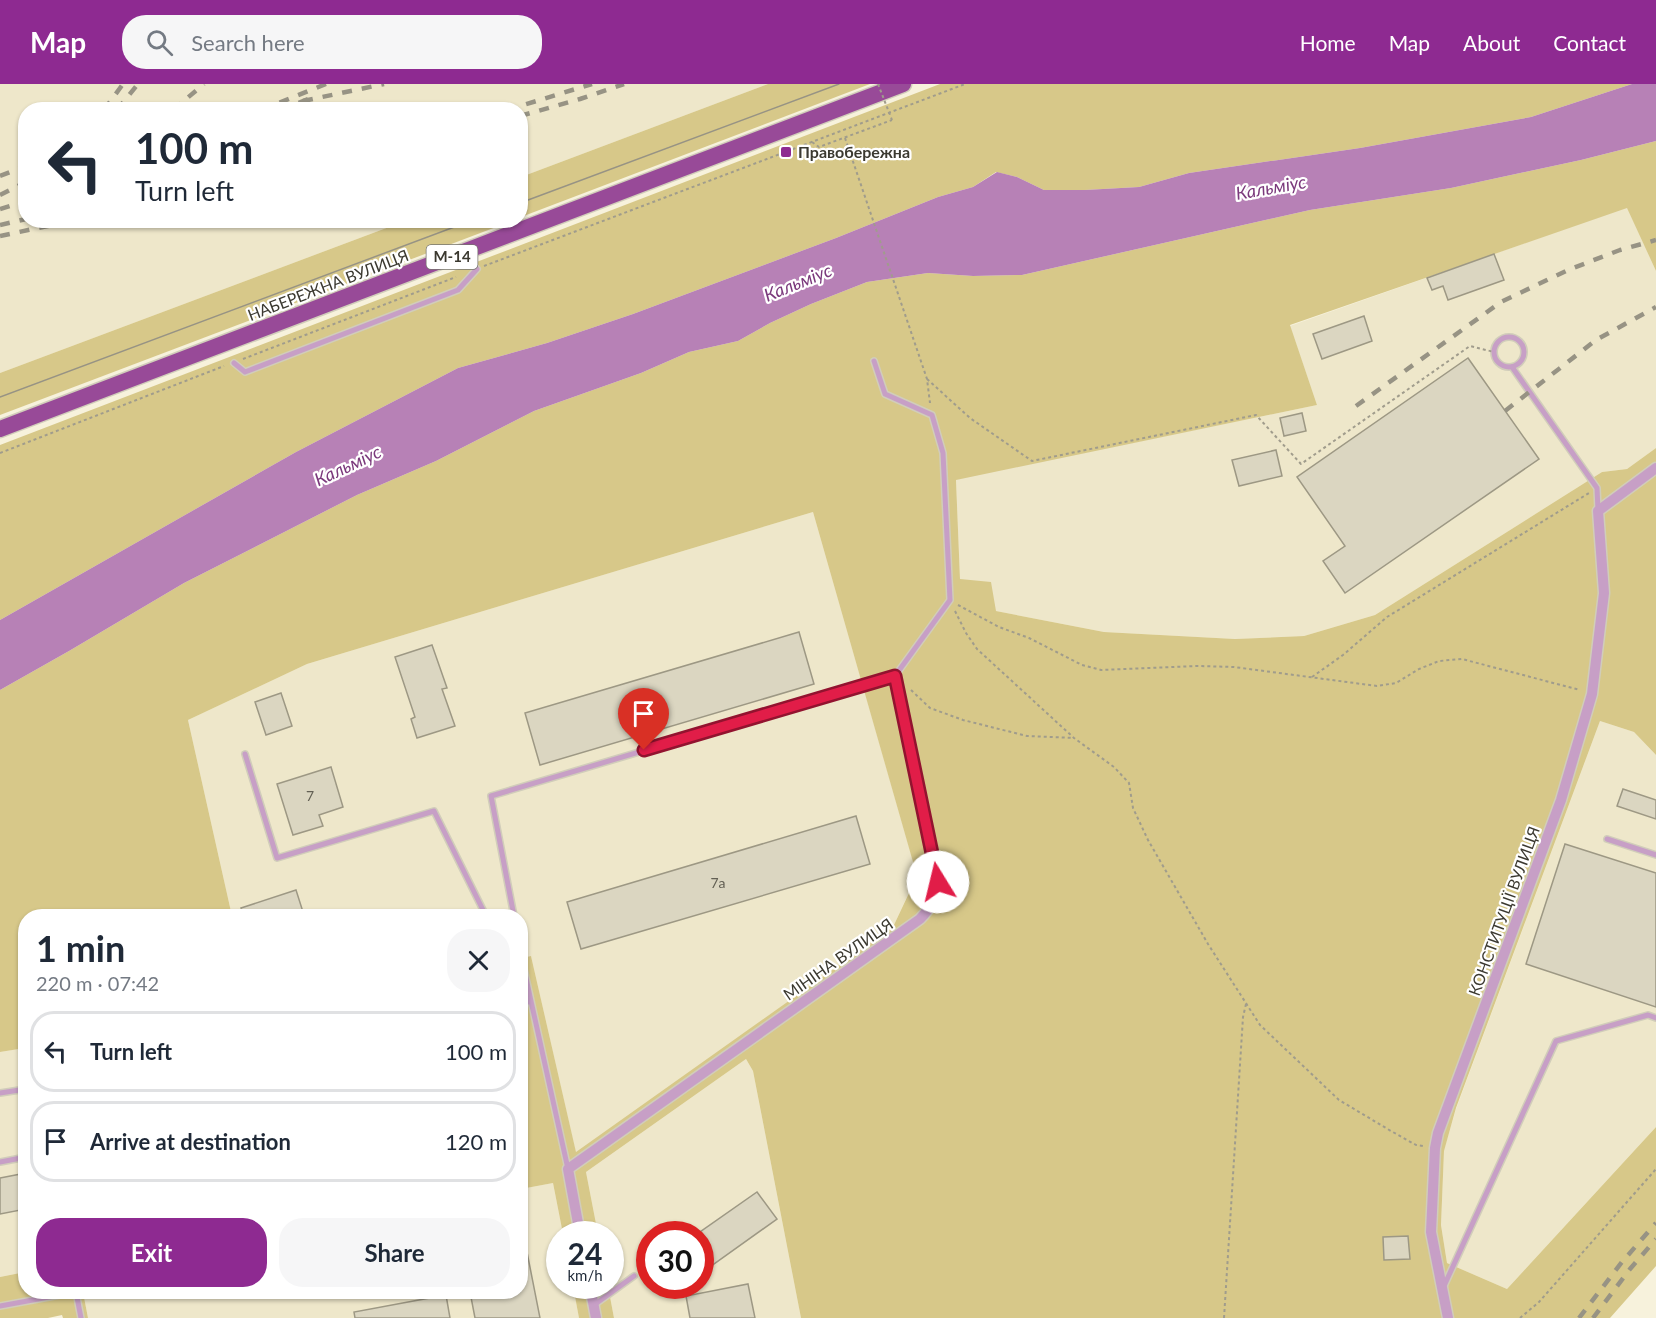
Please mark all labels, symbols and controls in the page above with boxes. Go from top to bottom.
search box [122,15,542,69]
text: Map [30,25,86,59]
icon: search [143,26,176,59]
text: Search here [191,29,305,56]
text: Home [1300,30,1356,55]
text: Map [1389,30,1430,55]
text: About [1463,30,1520,55]
text: Contact [1553,30,1626,55]
text: 100 m [135,123,253,173]
icon: left [36,126,114,204]
place label: Правобережна [798,142,910,161]
marker: Правобережна [779,145,793,159]
water label: Кальміус [1234,170,1308,204]
text: Turn left [135,174,234,207]
street label: НАБЕРЕЖНА ВУЛИЦЯ [245,245,411,324]
road number: М-14 [426,245,478,269]
water label: Кальміус [761,259,835,306]
water label: Кальміус [311,440,384,490]
pin [618,688,669,750]
icon: arrive [627,697,660,730]
house number: 7 [306,787,314,804]
street label: КОНСТИТУЦІЇ ВУЛИЦЯ [1464,824,1543,998]
position arrow [906,850,970,914]
house number: 7а [710,874,726,891]
street label: МІНІНА ВУЛИЦЯ [779,914,896,1003]
text: 1 min [36,926,125,970]
button: close [447,929,510,992]
text: 220 m · 07:42 [36,971,159,995]
icon: left [39,1035,72,1068]
text: Turn left [90,1038,172,1065]
text: 100 m [445,1038,507,1065]
icon: arrive [39,1125,72,1158]
text: Arrive at destination [90,1128,291,1155]
text: 120 m [445,1128,507,1155]
button: Exit [36,1218,267,1287]
button: Share [279,1218,510,1287]
speed limit sign: 30 [636,1221,714,1299]
text: 24 [568,1235,602,1271]
text: km/h [567,1266,603,1284]

